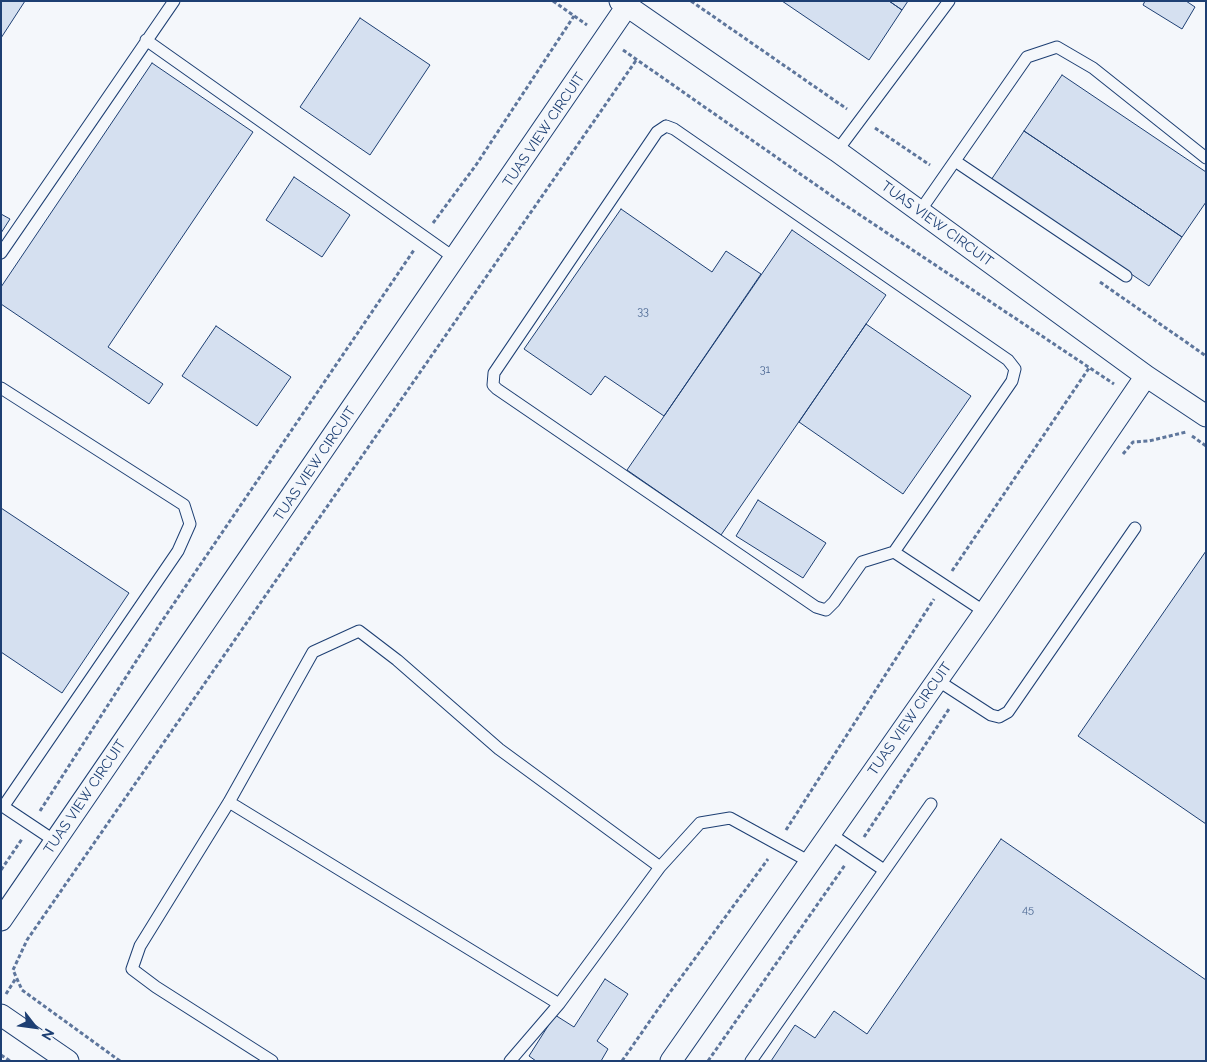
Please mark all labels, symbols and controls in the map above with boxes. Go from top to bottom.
street label: TUAS VIEW CIRCUIT [500,70,588,190]
street label: TUAS VIEW CIRCUIT [878,178,996,270]
house number: 33 [637,305,649,319]
house number: 31 [760,363,770,377]
street label: TUAS VIEW CIRCUIT [271,404,359,524]
street label: TUAS VIEW CIRCUIT [865,659,955,779]
street label: TUAS VIEW CIRCUIT [41,737,129,857]
house number: 45 [1022,903,1034,917]
north arrow [10,1002,60,1052]
text: N [38,1026,58,1043]

